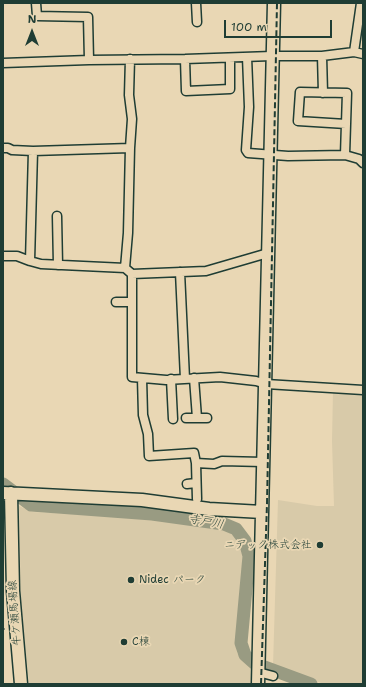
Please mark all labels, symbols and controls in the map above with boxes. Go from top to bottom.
north arrow [12,12,52,52]
text: N [28,12,36,27]
scale bar [226,12,334,38]
text: 100 m [231,19,267,35]
water label: 寺戸川 [187,512,225,532]
place label: ニデック株式会社 [224,538,312,552]
marker: ニデック株式会社 [315,540,325,550]
place label: Nidec パーク [139,573,206,587]
marker: Nidec パーク [126,575,136,585]
street label: 牛ケ瀬馬場線 [6,580,24,646]
place label: C棟 [132,635,150,649]
marker: C棟 [119,637,129,647]

